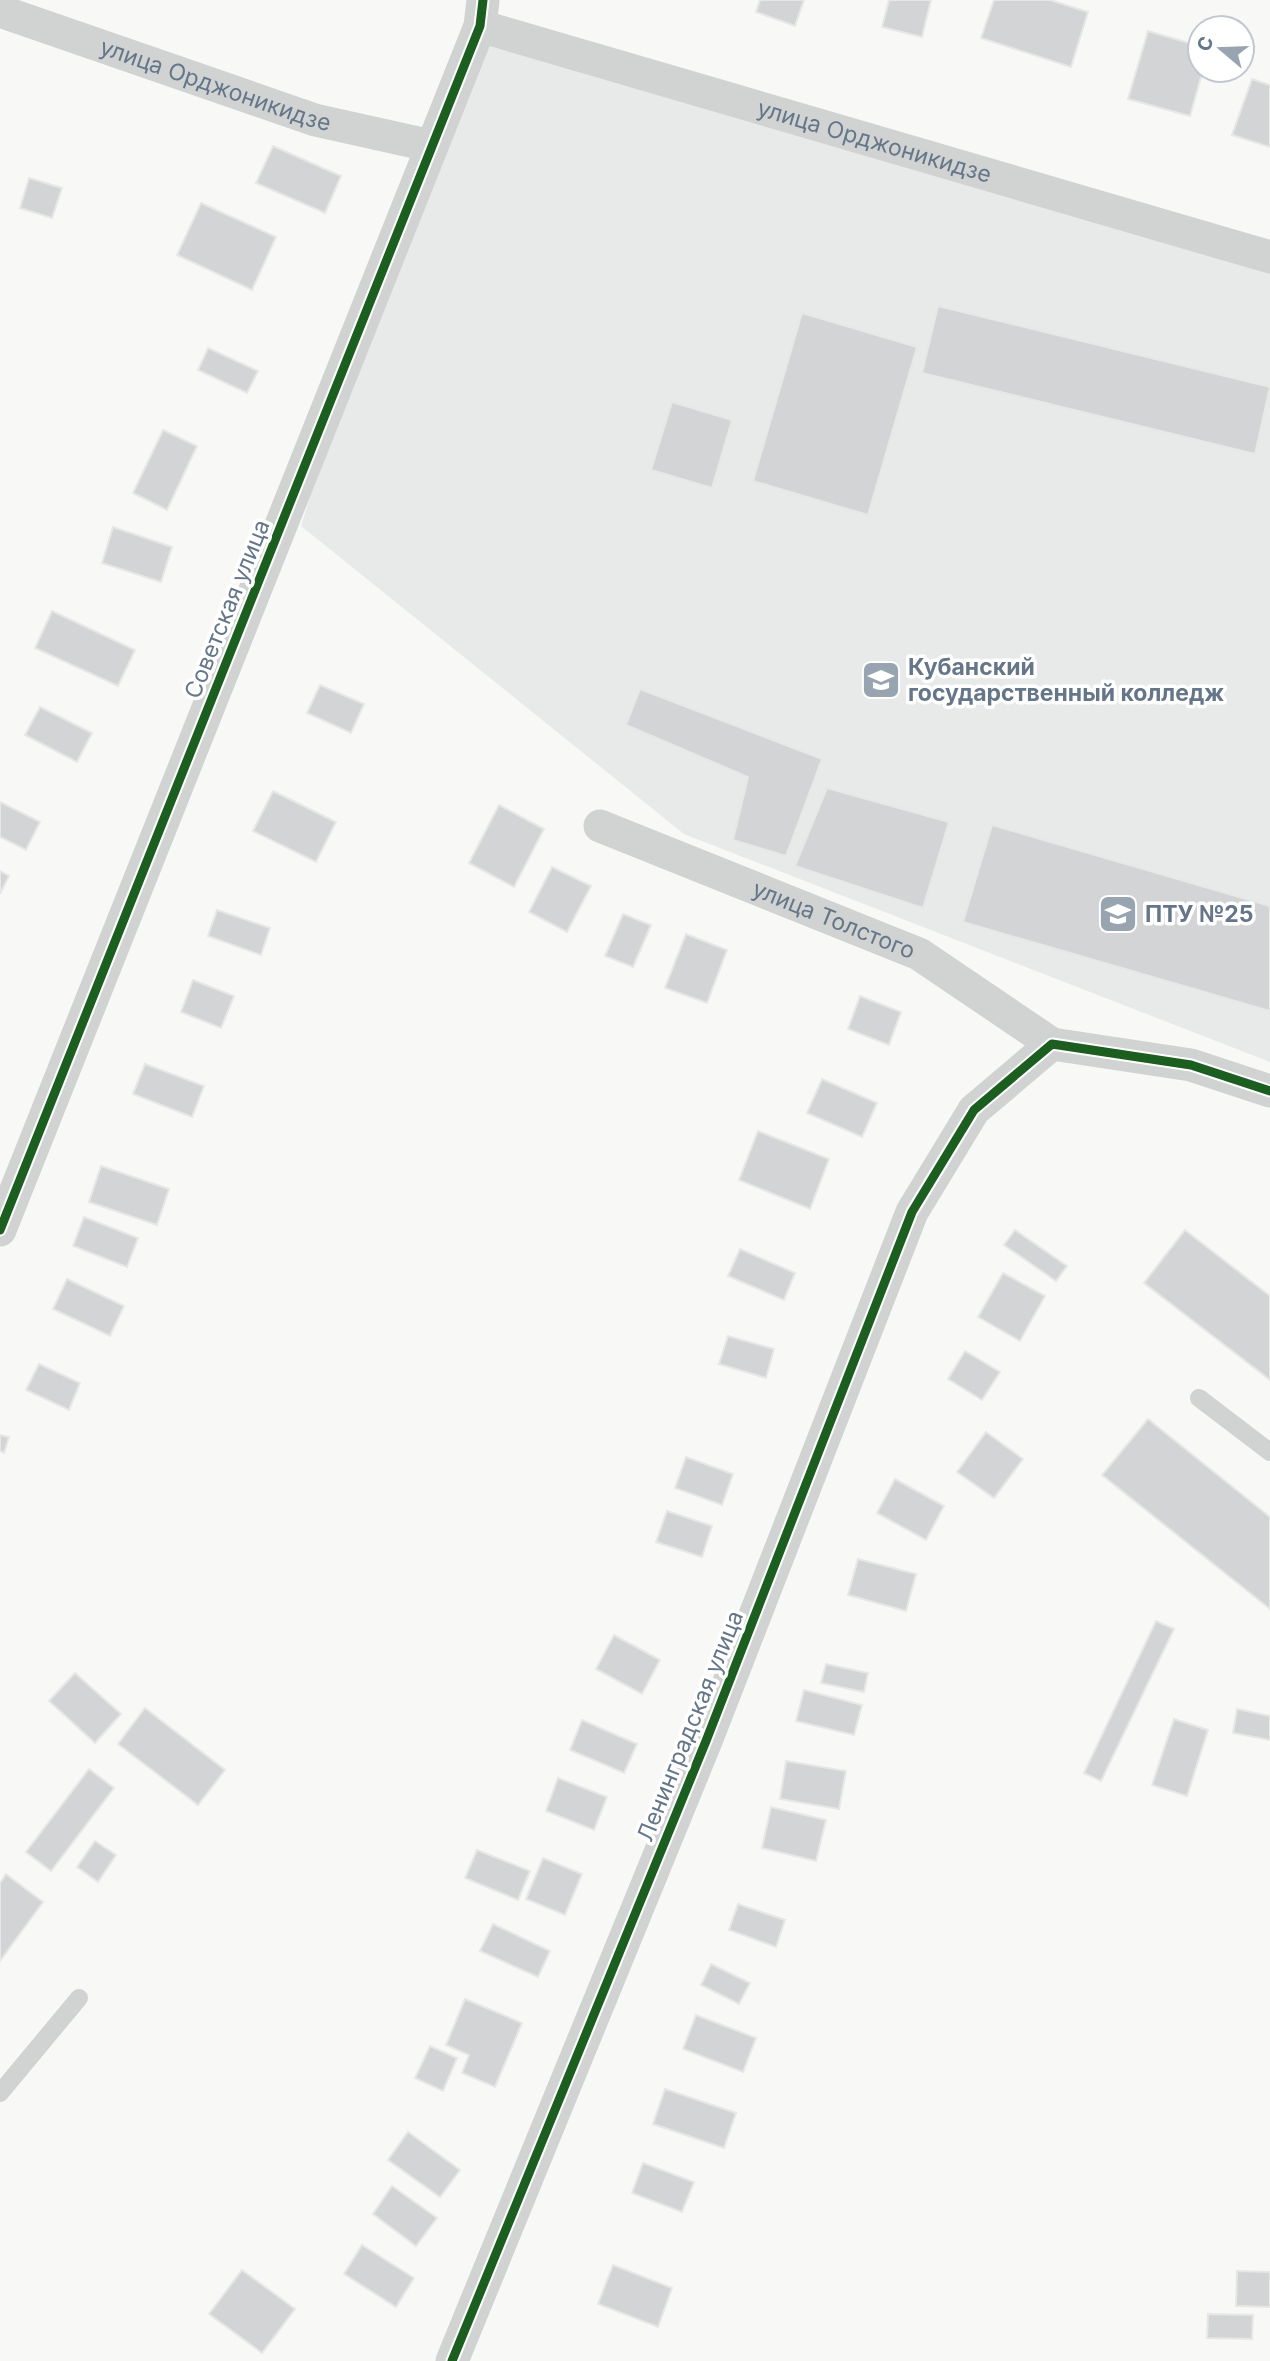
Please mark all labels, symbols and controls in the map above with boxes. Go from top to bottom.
north arrow [1186,14,1256,84]
street label: улица Орджоникидзе [96,33,334,137]
text: С [1192,33,1219,54]
street label: улица Орджоникидзе [754,94,995,189]
street label: Советская улица [178,515,276,703]
place label: Кубанский государственный колледж [908,653,1224,707]
school or university icon: Кубанский государственный колледж [860,659,902,701]
street label: улица Толстого [749,875,919,965]
school or university icon: ПТУ №25 [1097,893,1139,935]
place label: ПТУ №25 [1145,900,1254,928]
street label: Ленинградская улица [631,1606,749,1846]

